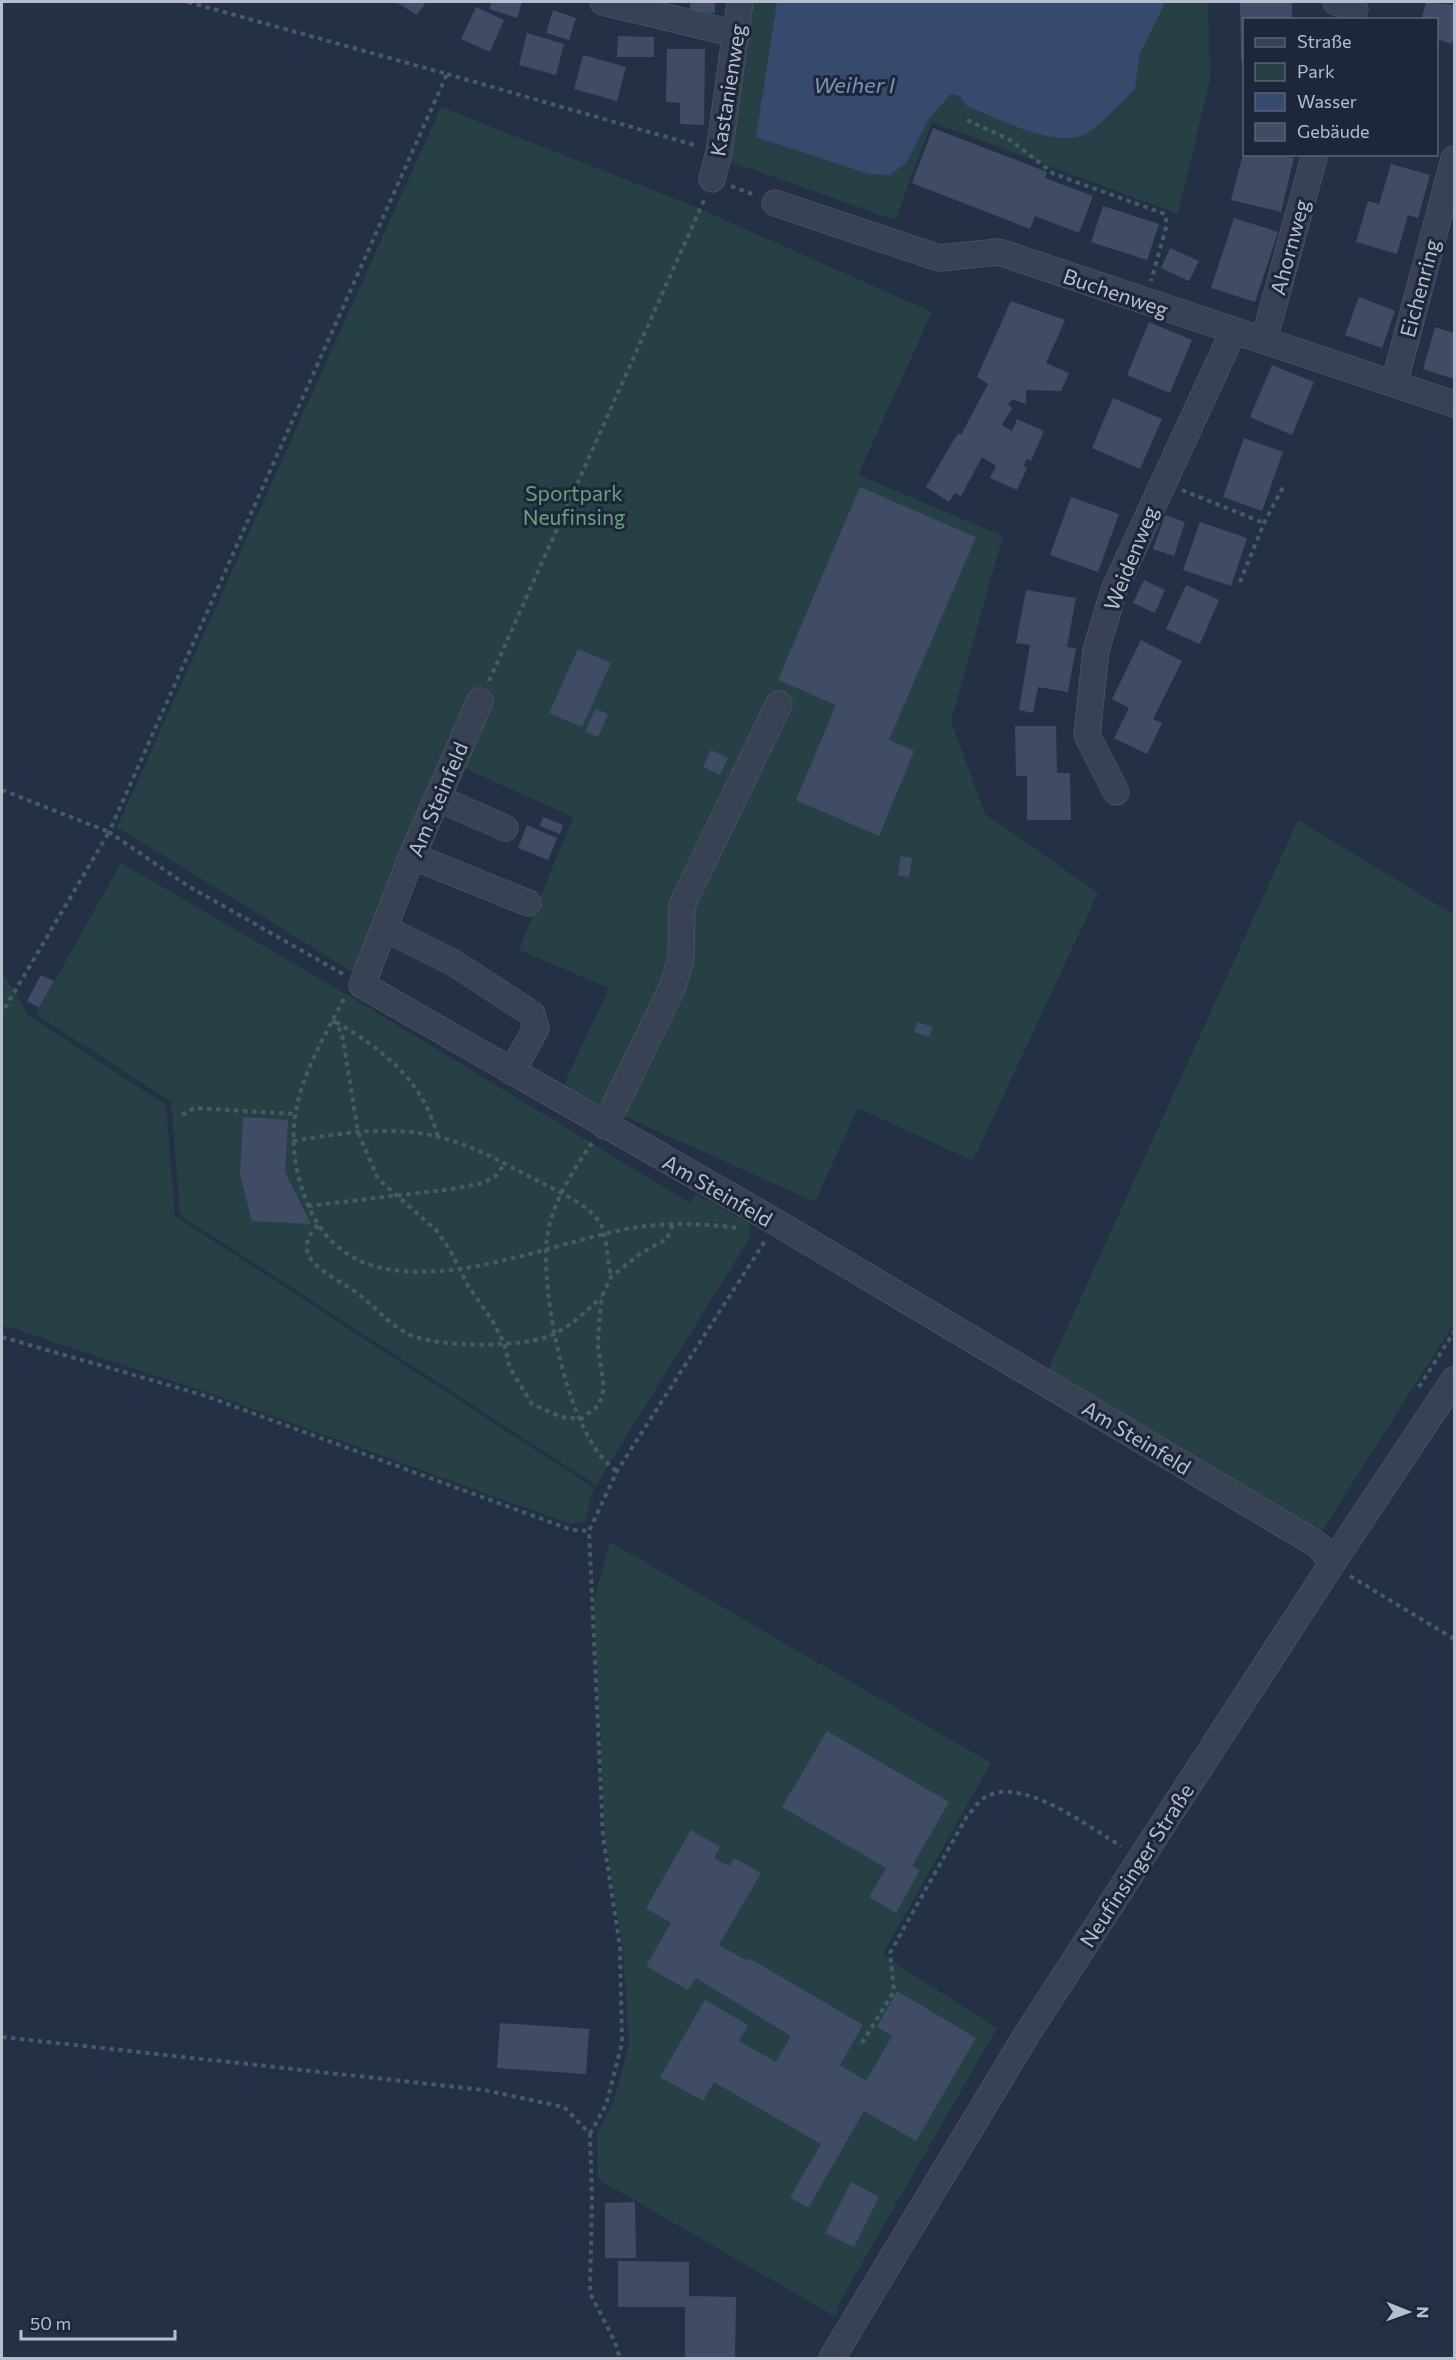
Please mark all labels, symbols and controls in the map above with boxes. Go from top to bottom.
legend [1243,18,1438,156]
street label: Kastanienweg [704,22,750,158]
text: Straße [1297,30,1352,52]
text: Park [1297,60,1335,82]
water label: Weiher I [813,71,896,98]
text: Wasser [1297,90,1357,112]
text: Gebäude [1297,120,1370,142]
street label: Ahornweg [1264,196,1314,298]
street label: Eichenring [1394,236,1444,340]
street label: Buchenweg [1060,262,1172,322]
park label: Sportpark Neufinsing [523,480,625,529]
street label: Weidenweg [1098,502,1162,614]
street label: Am Steinfeld [402,738,472,860]
street label: Am Steinfeld [659,1149,777,1231]
street label: Am Steinfeld [1078,1395,1196,1479]
street label: Neufinsinger Straße [1074,1779,1198,1951]
north arrow [1378,2282,1438,2342]
scale bar [21,2303,176,2341]
text: N [1414,2306,1433,2318]
text: 50 m [30,2312,71,2334]

